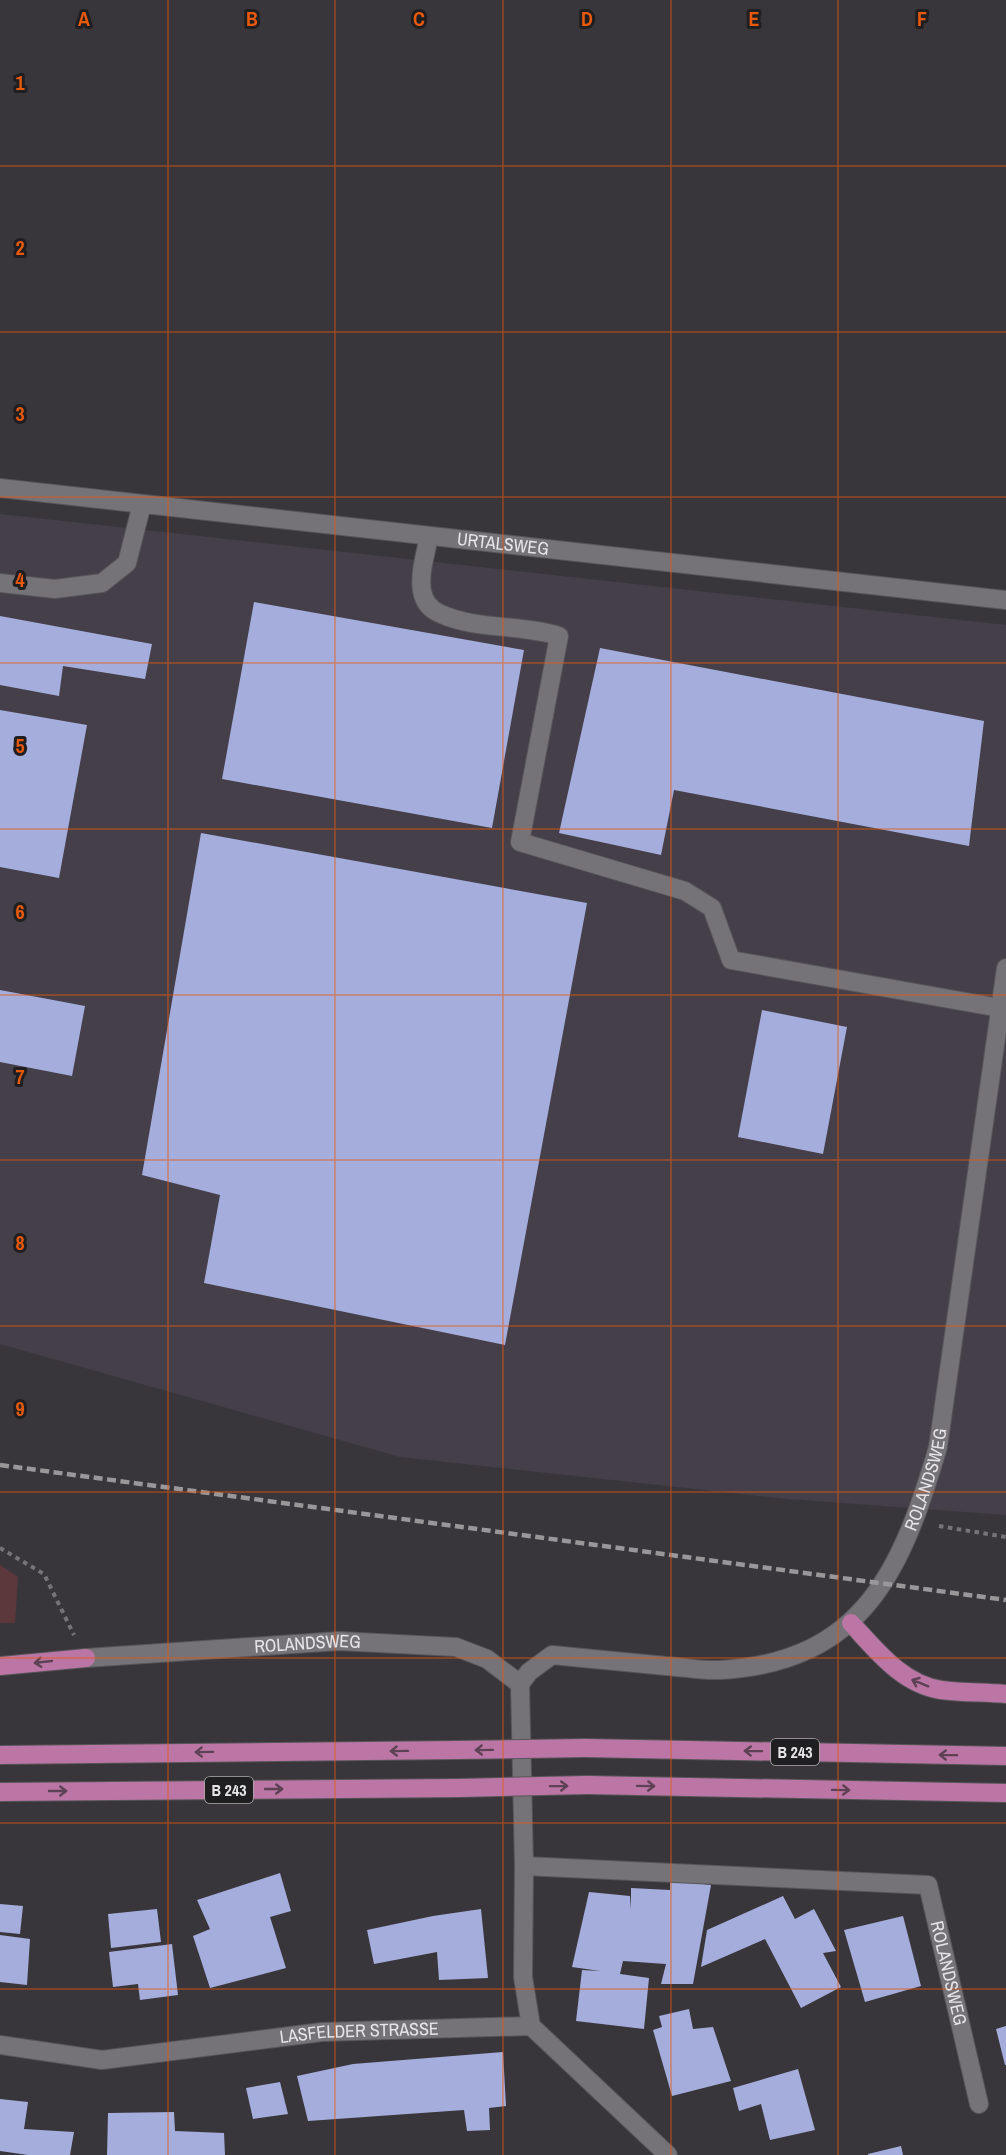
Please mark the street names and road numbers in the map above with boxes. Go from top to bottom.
street label: URTALSWEG [456,526,550,561]
street label: ROLANDSWEG [898,1426,953,1535]
street label: ROLANDSWEG [253,1628,361,1659]
road number: B 243 [771,1739,819,1765]
road number: B 243 [205,1777,253,1803]
street label: ROLANDSWEG [925,1918,973,2028]
street label: LASFELDER STRASSE [278,2016,439,2049]

